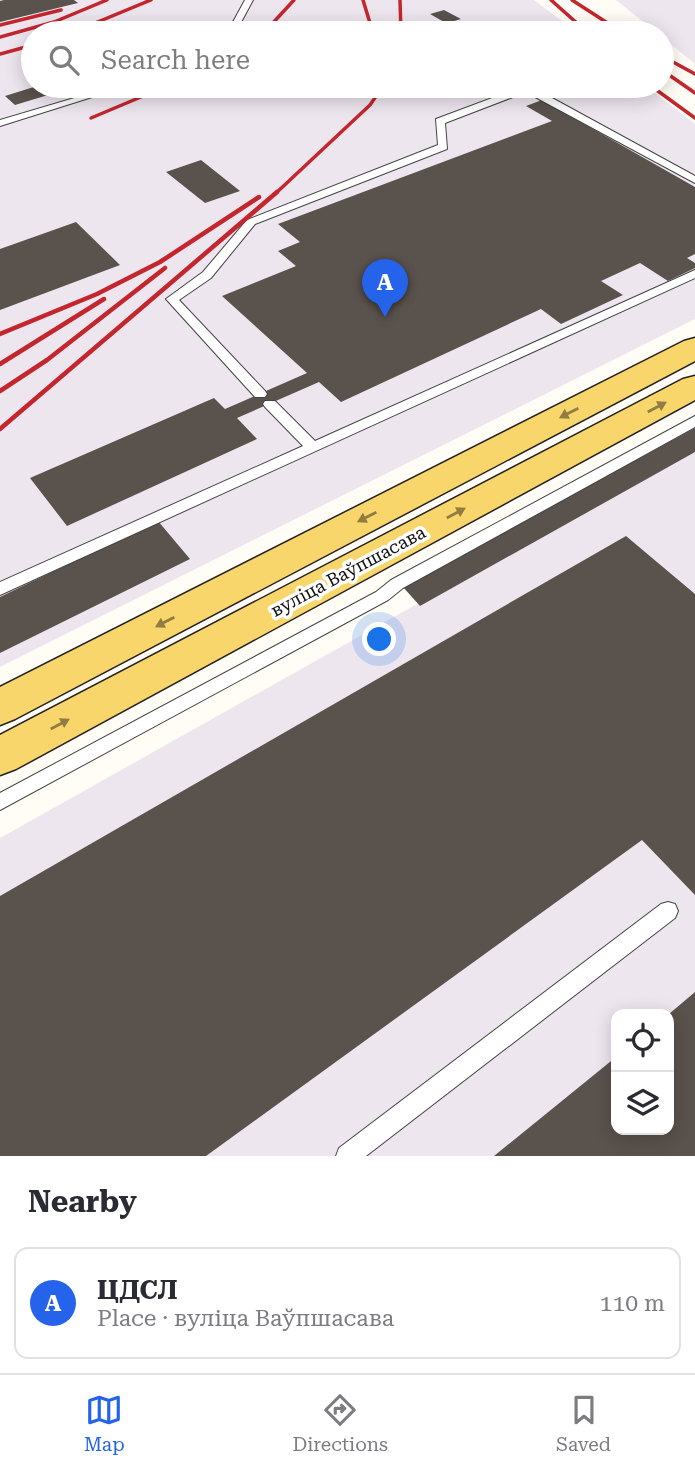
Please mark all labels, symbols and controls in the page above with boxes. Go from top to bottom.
search box [21,21,674,98]
icon: search [45,41,83,79]
text: Search here [101,45,250,75]
pin: A [362,259,408,317]
one-way arrow [647,401,667,412]
one-way arrow [559,407,579,418]
one-way arrow [446,508,466,519]
one-way arrow [357,512,377,523]
street label: вуліца Ваўпшасава [267,521,429,621]
one-way arrow [155,616,175,627]
your location [362,622,396,656]
one-way arrow [50,718,70,729]
map controls [611,1009,674,1135]
button: locate [611,1009,674,1072]
button: layers [611,1072,674,1135]
text: Nearby [28,1184,137,1219]
text: ЦДСЛ [97,1275,178,1305]
text: A [45,1290,61,1317]
text: 110 m [600,1290,665,1317]
text: Place · вуліца Ваўпшасава [97,1305,394,1332]
tab: Map [84,1391,125,1456]
tab: Directions [292,1391,388,1456]
tab: Saved [556,1391,611,1456]

